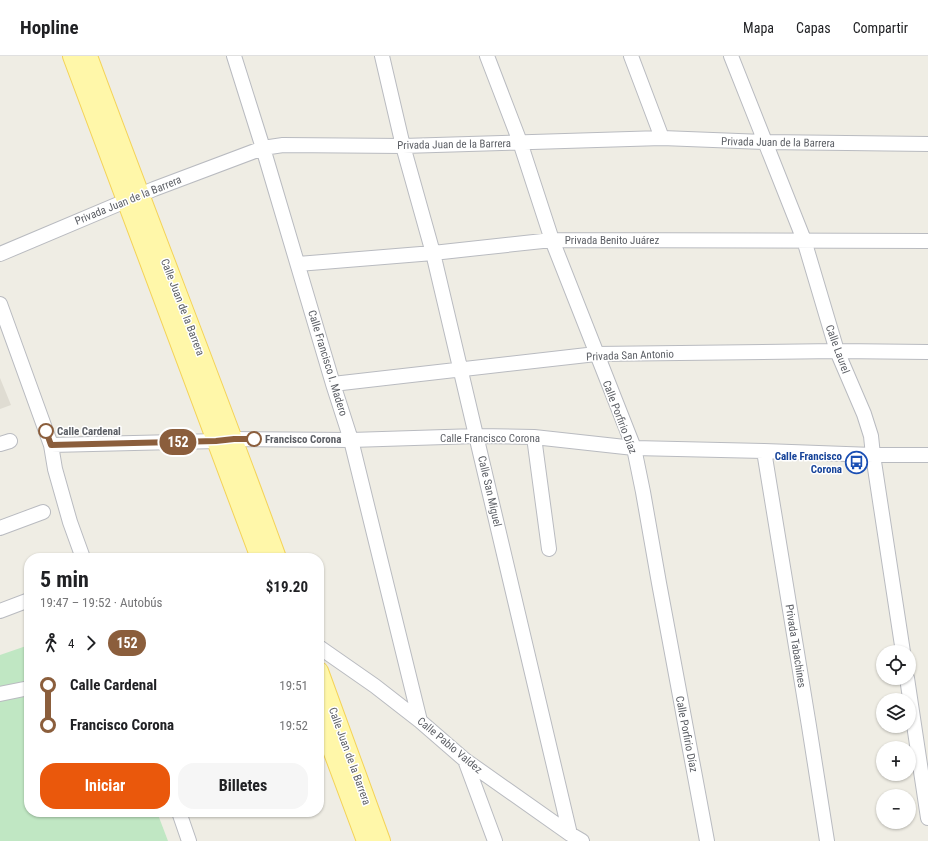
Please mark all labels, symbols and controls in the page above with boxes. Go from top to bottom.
text: Hopline [20,16,79,39]
text: Mapa [743,20,774,36]
text: Capas [796,20,831,36]
text: Compartir [853,20,908,36]
street label: Privada Juan de la Barrera [721,135,835,150]
street label: Privada Juan de la Barrera [397,137,511,152]
street label: Privada Juan de la Barrera [73,173,183,228]
street label: Privada Benito Juárez [565,234,659,247]
street label: Calle Juan de la Barrera [158,257,207,358]
street label: Calle Francisco I. Madero [305,309,350,418]
street label: Calle Laurel [823,323,852,375]
street label: Privada San Antonio [586,347,675,364]
street label: Calle Porfirio Díaz [600,379,640,456]
marker: Calle Cardenal [38,423,54,439]
place label: Calle Cardenal [57,425,121,438]
line badge: 152 [155,429,201,455]
marker: Francisco Corona [246,431,262,447]
street label: Calle Francisco Corona [440,432,540,445]
place label: Francisco Corona [265,433,341,446]
text: 152 [167,434,189,450]
bus stop icon: Calle Francisco Corona [844,449,870,475]
place label: Calle Francisco Corona [775,450,843,476]
street label: Calle San Miguel [475,454,504,528]
text: 5 min [40,567,89,592]
text: $19.20 [266,578,308,596]
text: 19:47 – 19:52 · Autobús [40,595,163,610]
street label: Privada Tabachines [782,603,809,689]
icon: walk [40,632,62,654]
icon: forward [80,632,102,654]
text: 152 [116,635,138,651]
text: 4 [68,636,74,651]
map controls [876,645,916,829]
button: locate [876,645,916,685]
text: Calle Cardenal [70,676,157,694]
text: 19:51 [279,678,308,693]
button: layers [876,693,916,733]
street label: Calle Porfirio Díaz [673,695,700,773]
street label: Calle Juan de la Barrera [326,706,373,807]
street label: Calle Pablo Valdez [415,714,485,776]
text: Francisco Corona [70,716,174,734]
text: 19:52 [279,718,308,733]
button: + [876,741,916,781]
button: Iniciar [40,763,170,809]
button: Billetes [178,763,308,809]
button: − [876,789,916,829]

